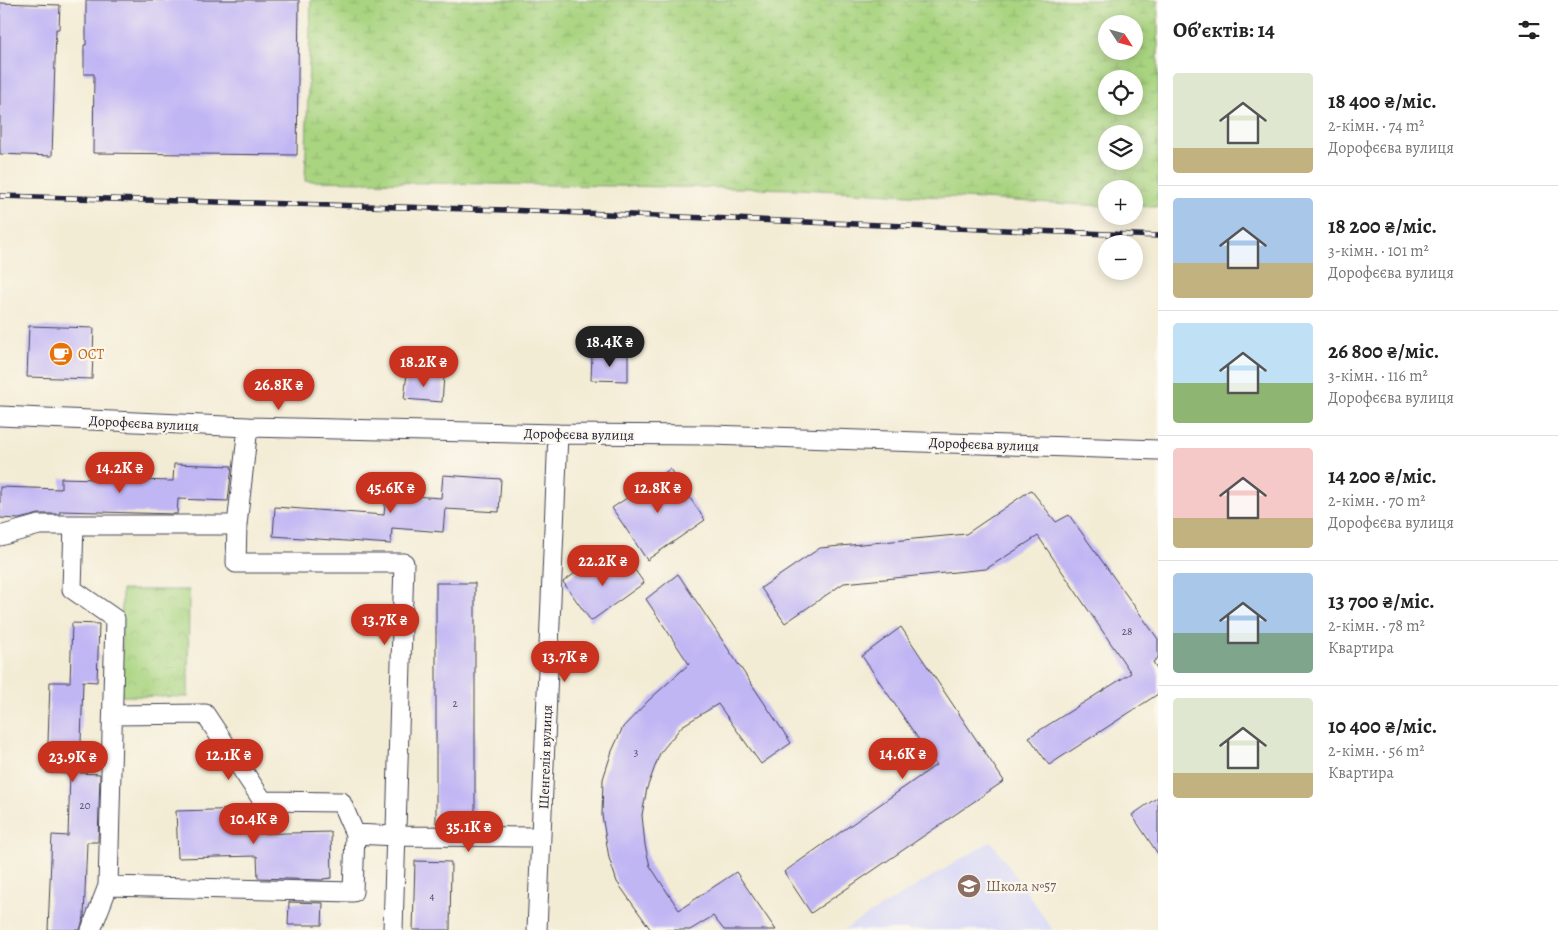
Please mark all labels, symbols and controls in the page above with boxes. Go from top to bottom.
north arrow [1098,15,1142,60]
map controls [1098,15,1143,280]
text: Об’єктів: 14 [1173,16,1275,44]
icon: filters [1515,16,1543,44]
button: locate [1098,70,1143,115]
text: 18 400 ₴/міс. [1328,87,1437,115]
icon: home [1213,93,1273,153]
text: 2-кімн. · 74 m² [1328,115,1424,137]
button: layers [1098,125,1143,170]
text: Дорофєєва вулиця [1328,137,1454,159]
button: + [1098,180,1143,225]
text: 18 200 ₴/міс. [1328,212,1437,240]
icon: home [1213,218,1273,278]
button: − [1098,235,1143,280]
text: 3-кімн. · 101 m² [1328,240,1429,262]
text: Дорофєєва вулиця [1328,262,1454,284]
pin: 18.4K ₴ [564,326,656,368]
text: 18.4K ₴ [586,331,634,353]
text: 26 800 ₴/міс. [1328,337,1439,365]
cafe icon: ОСТ [48,341,74,367]
icon: home [1213,343,1273,403]
place label: ОСТ [78,345,104,364]
pin: 18.2K ₴ [378,346,470,388]
text: 18.2K ₴ [400,351,448,373]
text: 3-кімн. · 116 m² [1328,365,1428,387]
pin: 26.8K ₴ [233,368,325,411]
text: 26.8K ₴ [254,374,304,396]
text: Дорофєєва вулиця [1328,387,1454,409]
street label: Дорофєєва вулиця [88,411,200,436]
street label: Дорофєєва вулиця [524,424,634,445]
street label: Дорофєєва вулиця [929,433,1040,456]
pin: 14.2K ₴ [74,452,166,494]
text: 14.2K ₴ [96,457,144,479]
text: 14 200 ₴/міс. [1328,462,1437,490]
icon: home [1213,468,1273,528]
pin: 45.6K ₴ [345,472,437,514]
pin: 12.8K ₴ [612,472,704,514]
text: 45.6K ₴ [367,477,415,499]
text: 12.8K ₴ [634,477,682,499]
text: 2-кімн. · 70 m² [1328,490,1426,512]
text: Дорофєєва вулиця [1328,512,1454,534]
pin: 22.2K ₴ [557,544,649,587]
text: 22.2K ₴ [578,550,628,572]
text: 13 700 ₴/міс. [1328,587,1435,615]
icon: home [1213,593,1273,653]
pin: 13.7K ₴ [339,604,431,646]
text: 13.7K ₴ [362,609,408,631]
text: 2-кімн. · 78 m² [1328,615,1425,637]
house number: 28 [1122,624,1132,639]
text: Квартира [1328,637,1394,659]
pin: 13.7K ₴ [519,640,611,683]
text: 13.7K ₴ [542,646,588,668]
house number: 2 [452,696,458,711]
street label: Шенгелія вулиця [534,704,557,810]
text: 10 400 ₴/міс. [1328,712,1437,740]
icon: home [1213,718,1273,778]
pin: 12.1K ₴ [183,738,275,781]
pin: 14.6K ₴ [857,738,949,780]
pin: 23.9K ₴ [27,740,119,783]
text: 2-кімн. · 56 m² [1328,740,1425,762]
text: 14.6K ₴ [879,743,927,765]
text: 12.1K ₴ [206,744,252,766]
house number: 3 [634,745,638,760]
text: 23.9K ₴ [49,746,97,768]
text: Квартира [1328,762,1394,784]
house number: 20 [79,798,91,813]
pin: 10.4K ₴ [208,802,300,845]
text: 10.4K ₴ [230,808,278,830]
pin: 35.1K ₴ [423,810,515,853]
text: 35.1K ₴ [446,816,492,838]
school or university icon: Школа №57 [956,873,982,899]
place label: Школа №57 [986,877,1056,896]
house number: 4 [430,889,435,904]

